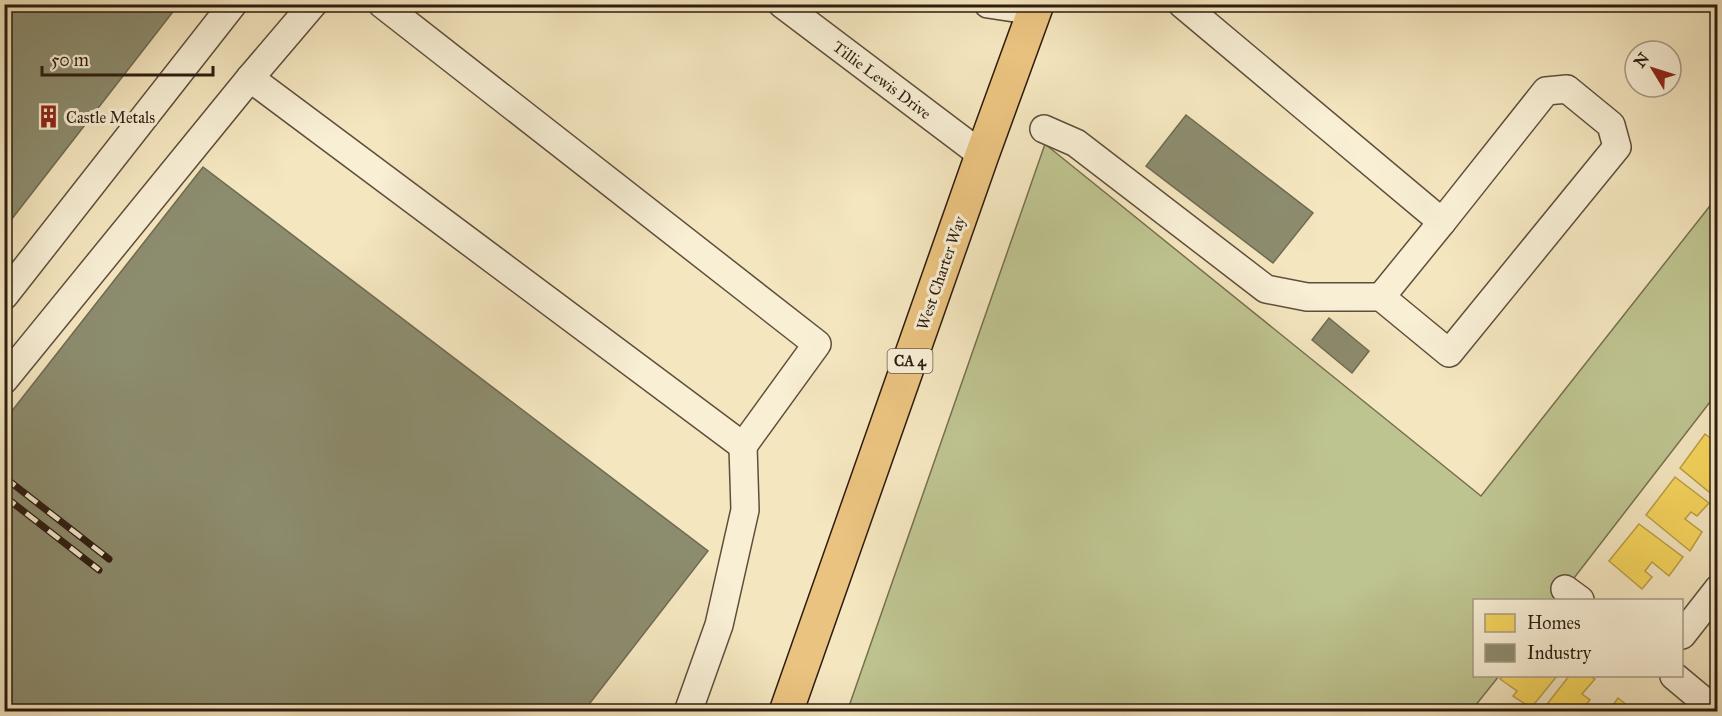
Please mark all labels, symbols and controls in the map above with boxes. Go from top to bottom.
street label: Tillie Lewis Drive [829,37,935,123]
scale bar [42,39,213,77]
north arrow [1623,39,1683,99]
text: 50 m [51,49,89,71]
text: N [1630,49,1653,71]
building icon: Castle Metals [35,104,61,130]
place label: Castle Metals [66,108,155,127]
street label: West Charter Way [913,213,970,332]
road number: CA 4 [888,349,932,373]
legend [1473,599,1683,677]
text: Homes [1527,612,1581,634]
text: Industry [1527,642,1592,664]

